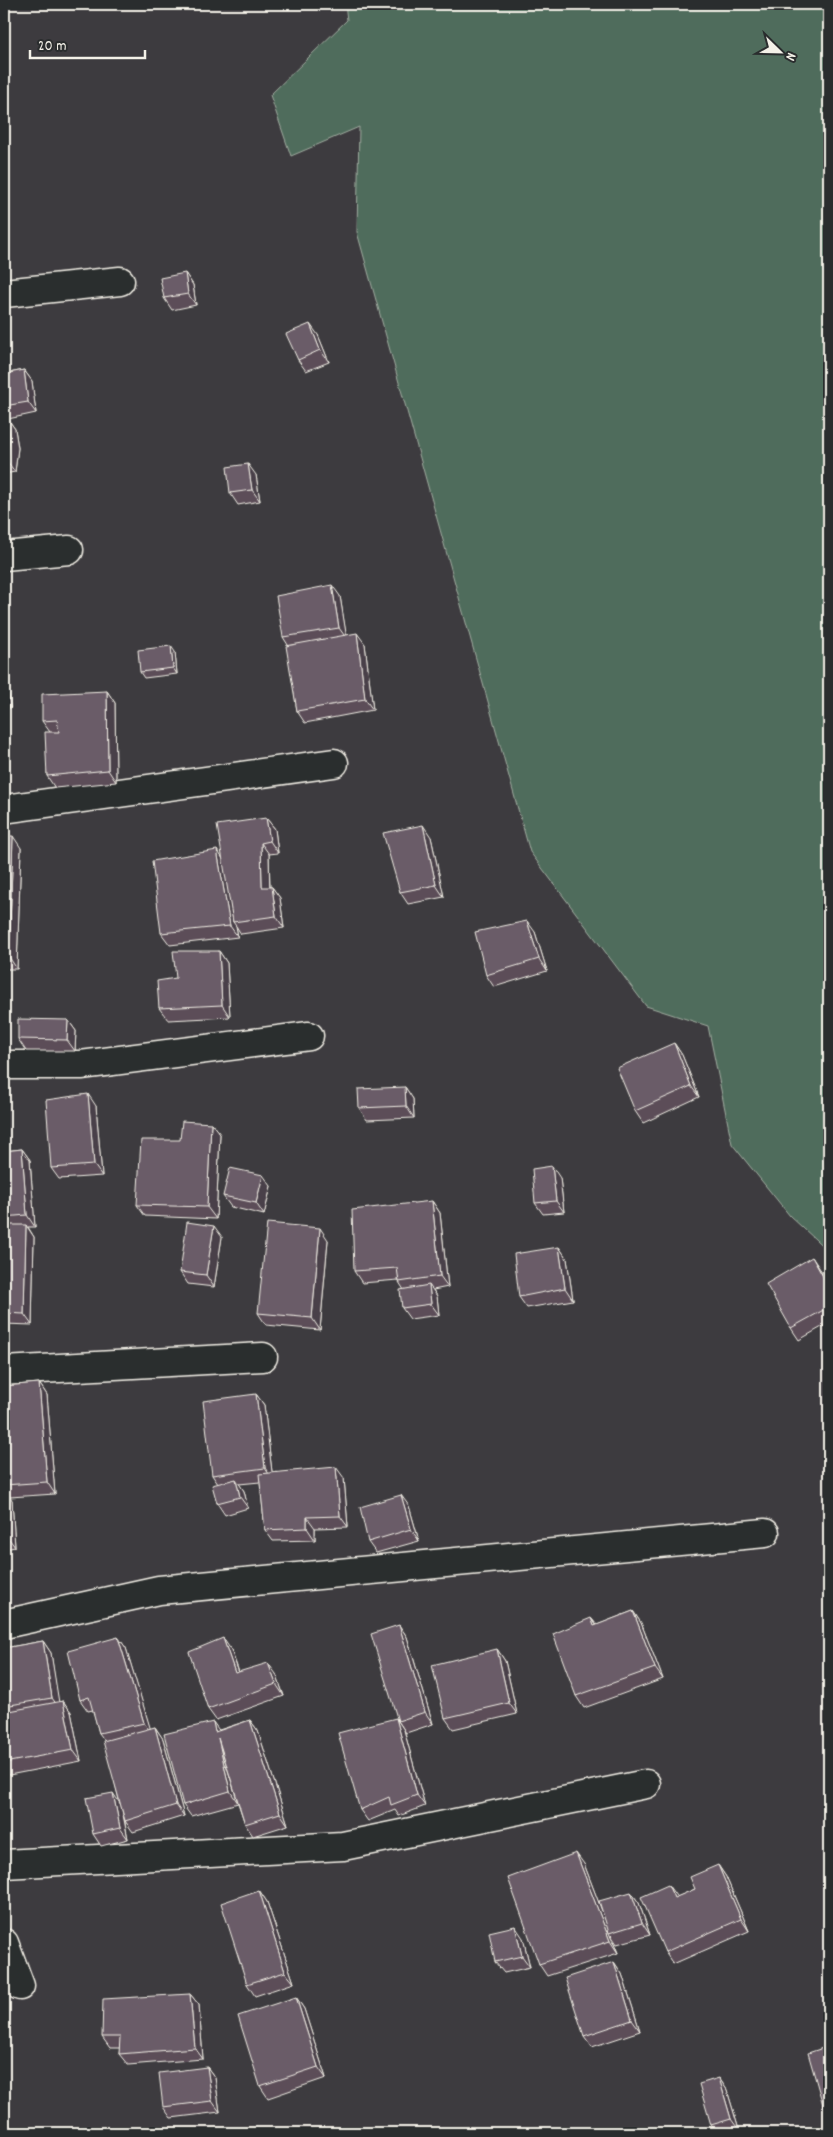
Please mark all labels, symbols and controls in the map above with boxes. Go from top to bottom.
scale bar [30,28,145,60]
north arrow [756,28,806,78]
text: 20 m [38,36,66,58]
text: N [780,49,801,63]

